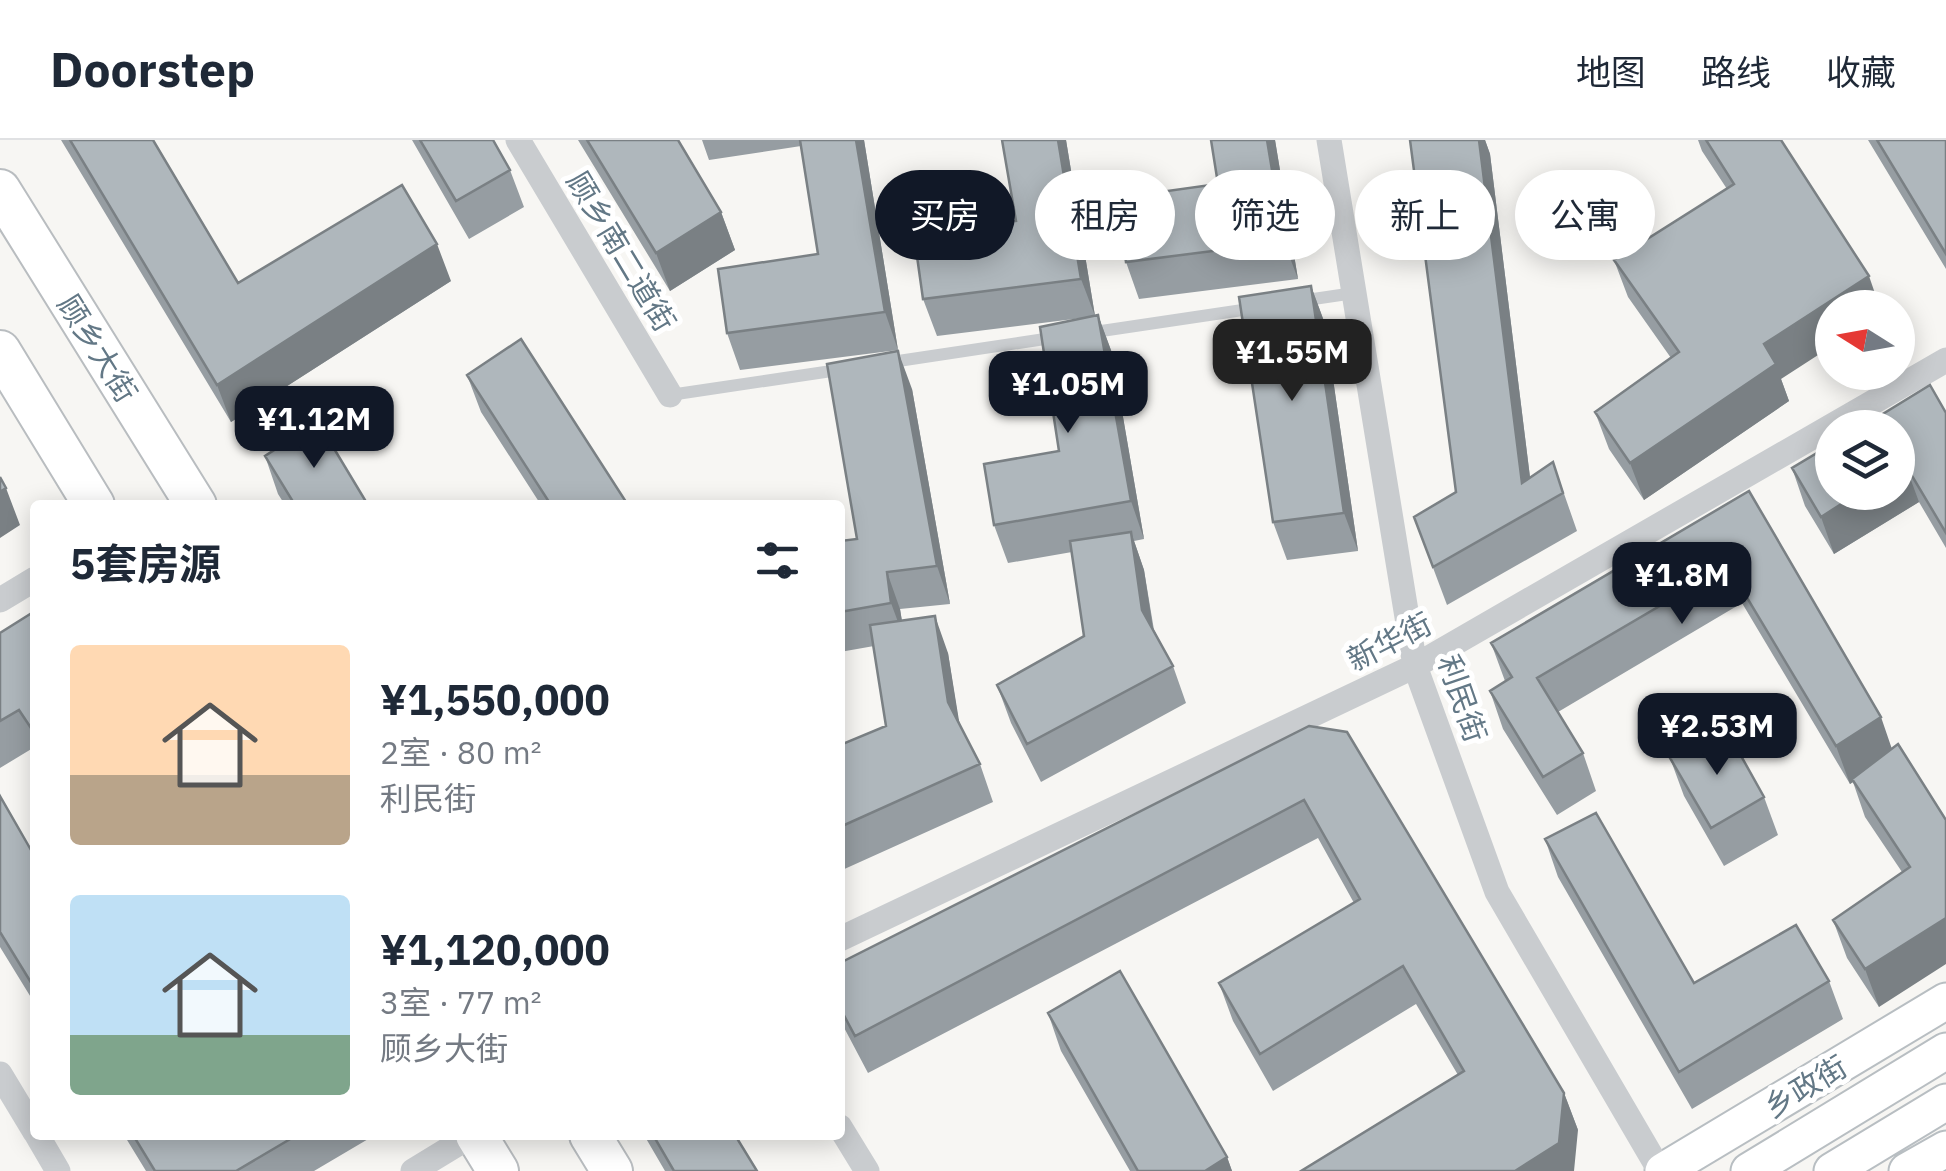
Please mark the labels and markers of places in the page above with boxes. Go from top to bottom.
pin: ¥1.55M [1211,319,1373,404]
pin: ¥1.05M [987,351,1149,436]
pin: ¥1.12M [233,386,395,471]
pin: ¥1.8M [1612,542,1752,627]
pin: ¥2.53M [1636,693,1798,778]

